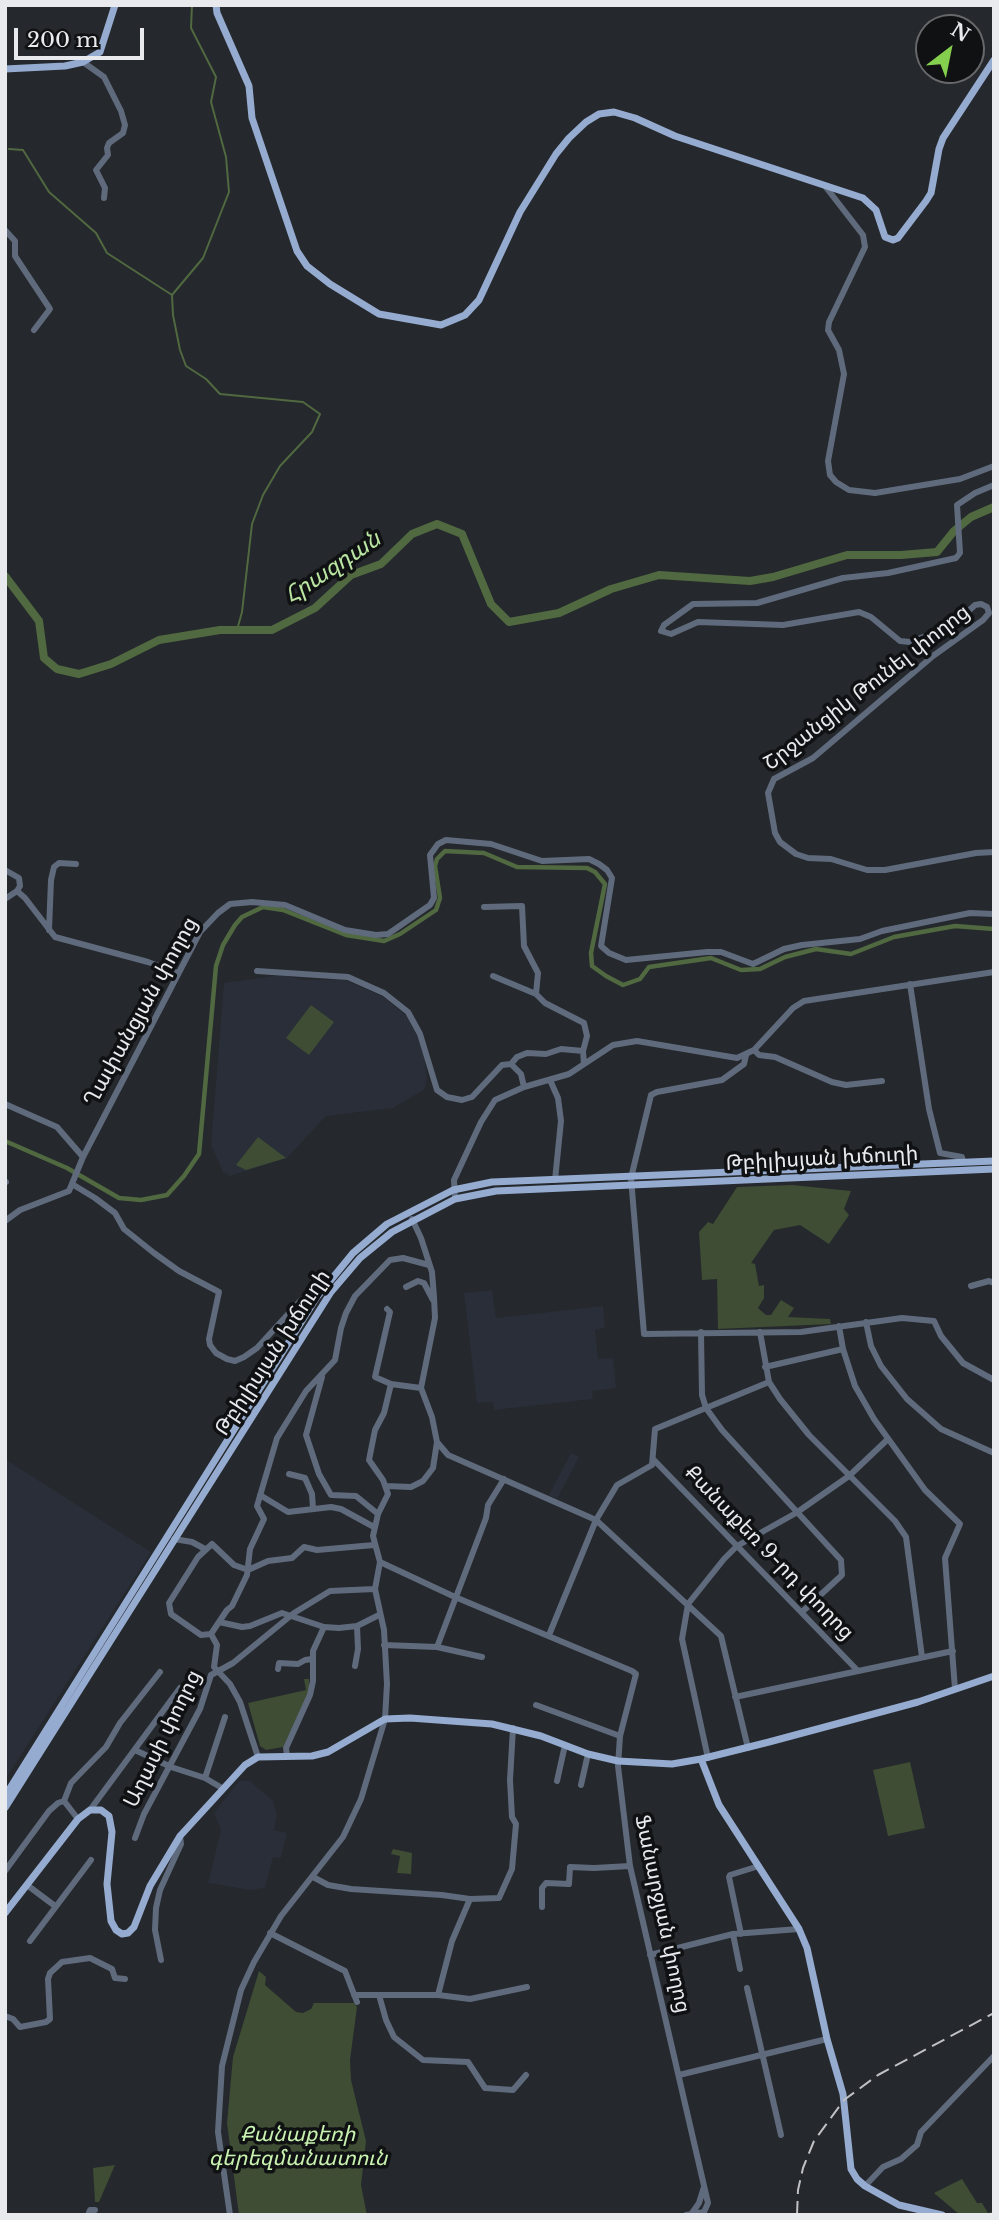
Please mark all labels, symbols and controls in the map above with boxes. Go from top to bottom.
scale bar [18,14,147,58]
north arrow [915,14,985,84]
text: N [947,18,974,47]
text: 200 m [27,27,98,53]
water label: Հրազդան [280,526,386,610]
street label: Շրջանցիկ Թունել փողոց [759,600,975,776]
street label: Ղափանցյան փողոց [79,913,203,1111]
street label: Թբիլիսյան խճուղի [725,1141,919,1177]
street label: Թբիլիսյան խճուղի [210,1265,336,1441]
street label: Քանաքեռ 9-րդ փողոց [679,1461,859,1645]
street label: Աղասի փողոց [119,1666,207,1812]
street label: Ֆանարջյան փողոց [629,1813,695,2015]
park label: Քանաքեռի գերեզմանատուն [209,2122,387,2172]

